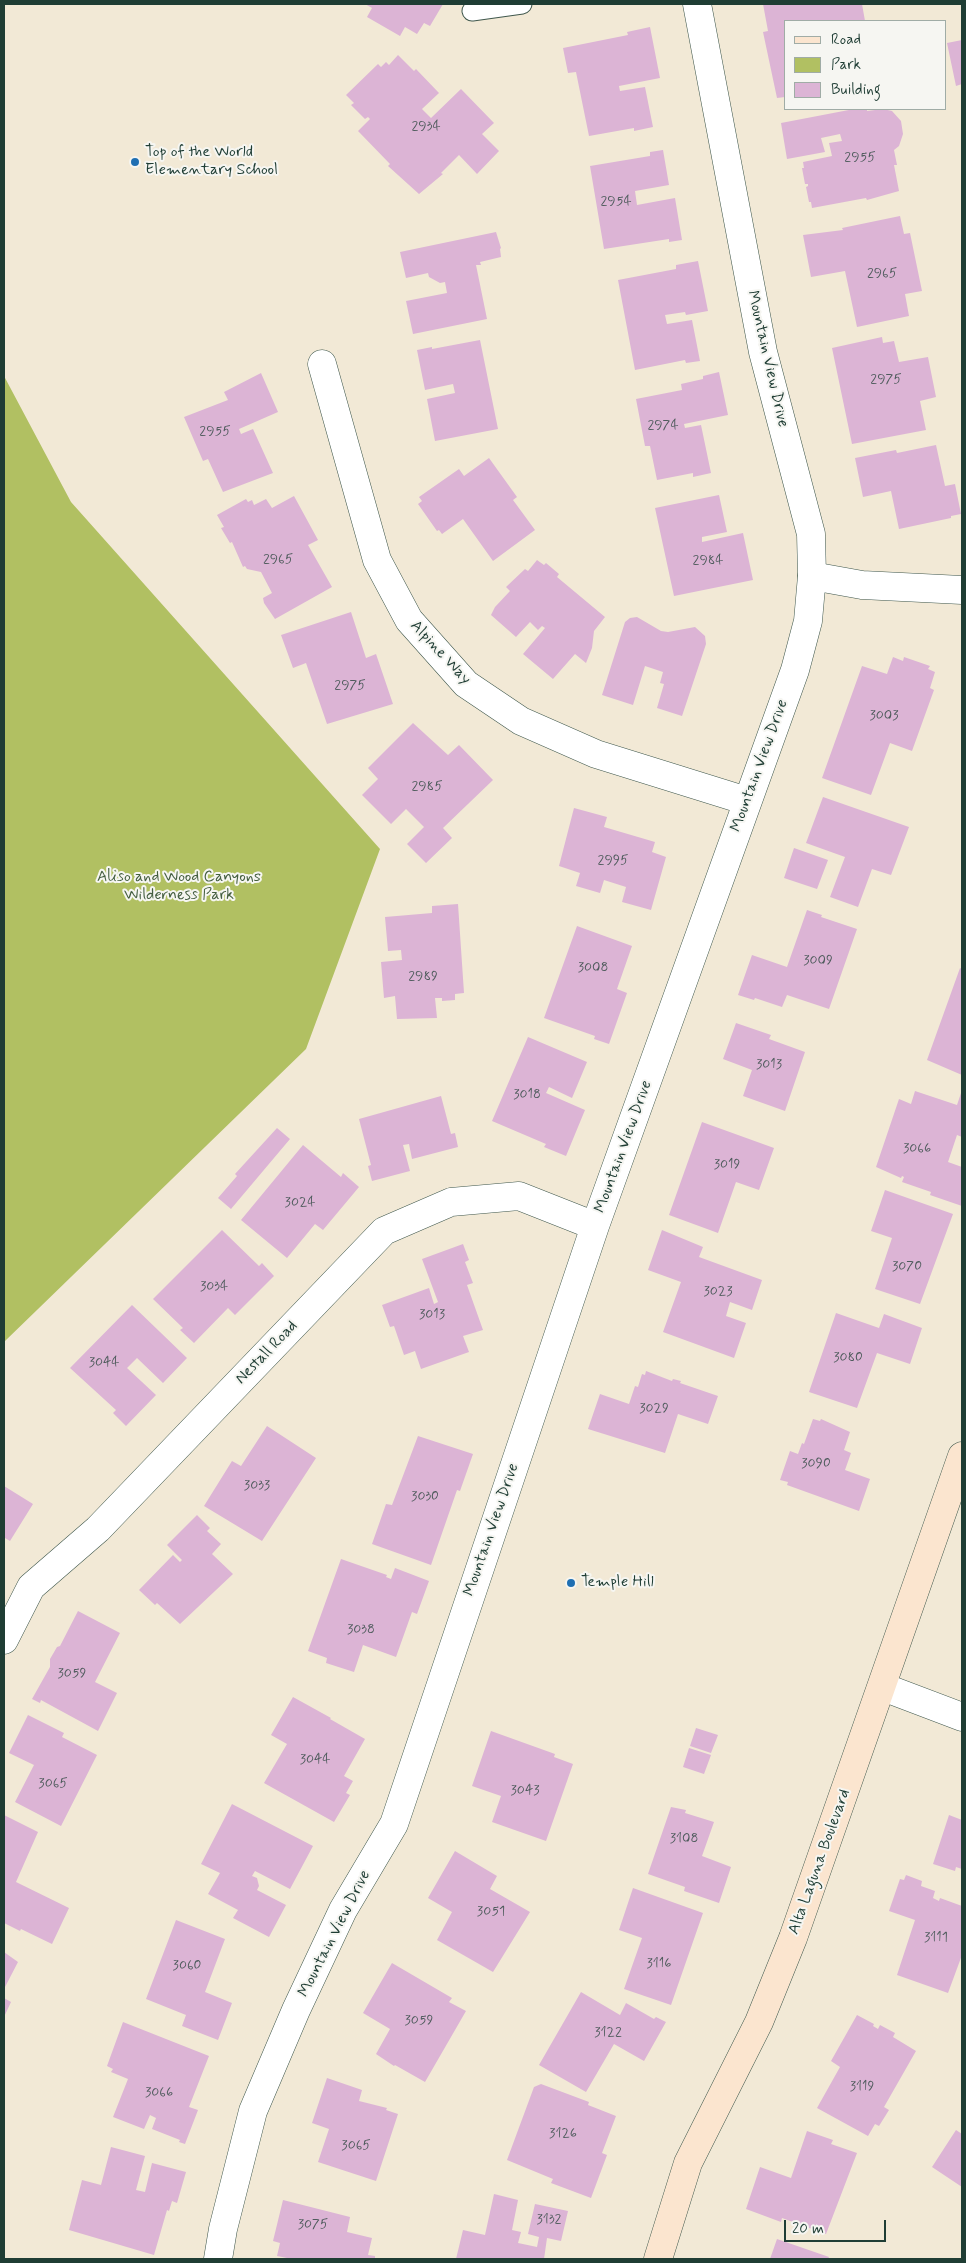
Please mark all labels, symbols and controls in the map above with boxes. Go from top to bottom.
legend [784,20,946,110]
text: Road [831,30,861,50]
text: Park [831,55,861,75]
text: Building [831,80,881,100]
house number: 2934 [411,119,441,135]
place label: Top of the World Elementary School [145,143,278,181]
house number: 2955 [844,150,876,166]
marker: Top of the World Elementary School [129,156,141,168]
house number: 2954 [600,194,632,210]
house number: 2965 [867,266,897,282]
street label: Mountain View Drive [742,289,792,429]
house number: 2975 [870,372,902,388]
house number: 2974 [647,418,679,434]
house number: 2955 [199,424,231,440]
house number: 2965 [263,552,293,568]
house number: 2984 [693,553,723,569]
street label: Alpine Way [406,617,474,689]
house number: 2975 [334,678,366,694]
street label: Mountain View Drive [727,697,793,835]
house number: 3003 [869,708,899,724]
house number: 2985 [411,779,443,795]
house number: 2995 [598,853,628,869]
park label: Aliso and Wood Canyons Wilderness Park [97,868,261,906]
house number: 3009 [803,953,833,969]
house number: 3008 [578,960,608,976]
house number: 2989 [408,969,438,985]
house number: 3013 [756,1057,782,1073]
street label: Mountain View Drive [591,1078,657,1216]
house number: 3018 [513,1087,541,1103]
house number: 3066 [903,1141,931,1157]
house number: 3019 [714,1157,740,1173]
house number: 3024 [285,1195,315,1211]
house number: 3070 [892,1259,922,1275]
house number: 3034 [200,1279,228,1295]
house number: 3023 [703,1284,733,1300]
house number: 3013 [419,1307,445,1323]
street label: Nestall Road [232,1317,302,1389]
house number: 3080 [833,1350,863,1366]
house number: 3044 [89,1355,119,1371]
house number: 3029 [639,1401,669,1417]
house number: 3090 [801,1456,831,1472]
street label: Mountain View Drive [460,1461,524,1599]
house number: 3033 [244,1478,270,1494]
house number: 3030 [411,1489,439,1505]
place label: Temple Hill [581,1573,654,1593]
marker: Temple Hill [565,1577,577,1589]
house number: 3038 [347,1622,375,1638]
house number: 3059 [58,1666,86,1682]
house number: 3044 [300,1752,330,1768]
house number: 3065 [38,1776,68,1792]
house number: 3043 [511,1783,539,1799]
street label: Alta Laguna Boulevard [785,1787,855,1937]
house number: 3108 [670,1831,698,1847]
street label: Mountain View Drive [295,1867,375,2001]
house number: 3051 [477,1904,505,1920]
house number: 3111 [924,1930,948,1946]
house number: 3116 [647,1956,671,1972]
house number: 3060 [173,1958,201,1974]
house number: 3059 [405,2013,433,2029]
house number: 3122 [594,2025,622,2041]
house number: 3119 [850,2079,874,2095]
house number: 3066 [145,2085,173,2101]
house number: 3126 [549,2126,577,2142]
house number: 3065 [341,2138,371,2154]
scale bar [786,2210,888,2242]
house number: 3132 [537,2212,561,2228]
house number: 3075 [298,2217,328,2233]
text: 20 m [792,2219,824,2239]

